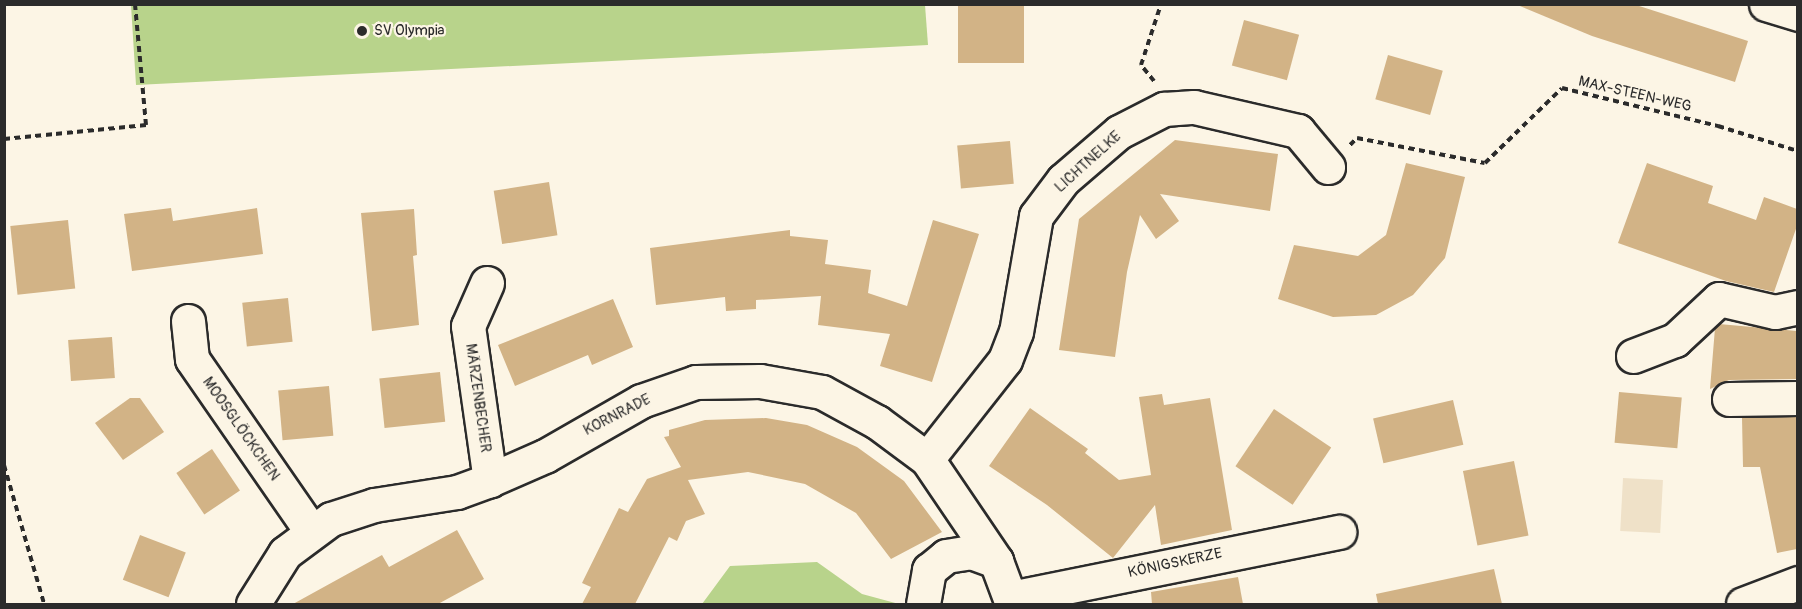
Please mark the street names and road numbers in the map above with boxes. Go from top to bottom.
street label: MAX-STEEN-WEG [1577,72,1693,116]
street label: LICHTNELKE [1051,128,1125,196]
street label: MÄRZENBECHER [461,342,495,454]
street label: MOOSGLÖCKCHEN [199,374,283,484]
street label: KORNRADE [580,390,654,440]
street label: KÖNIGSKERZE [1126,544,1224,582]

